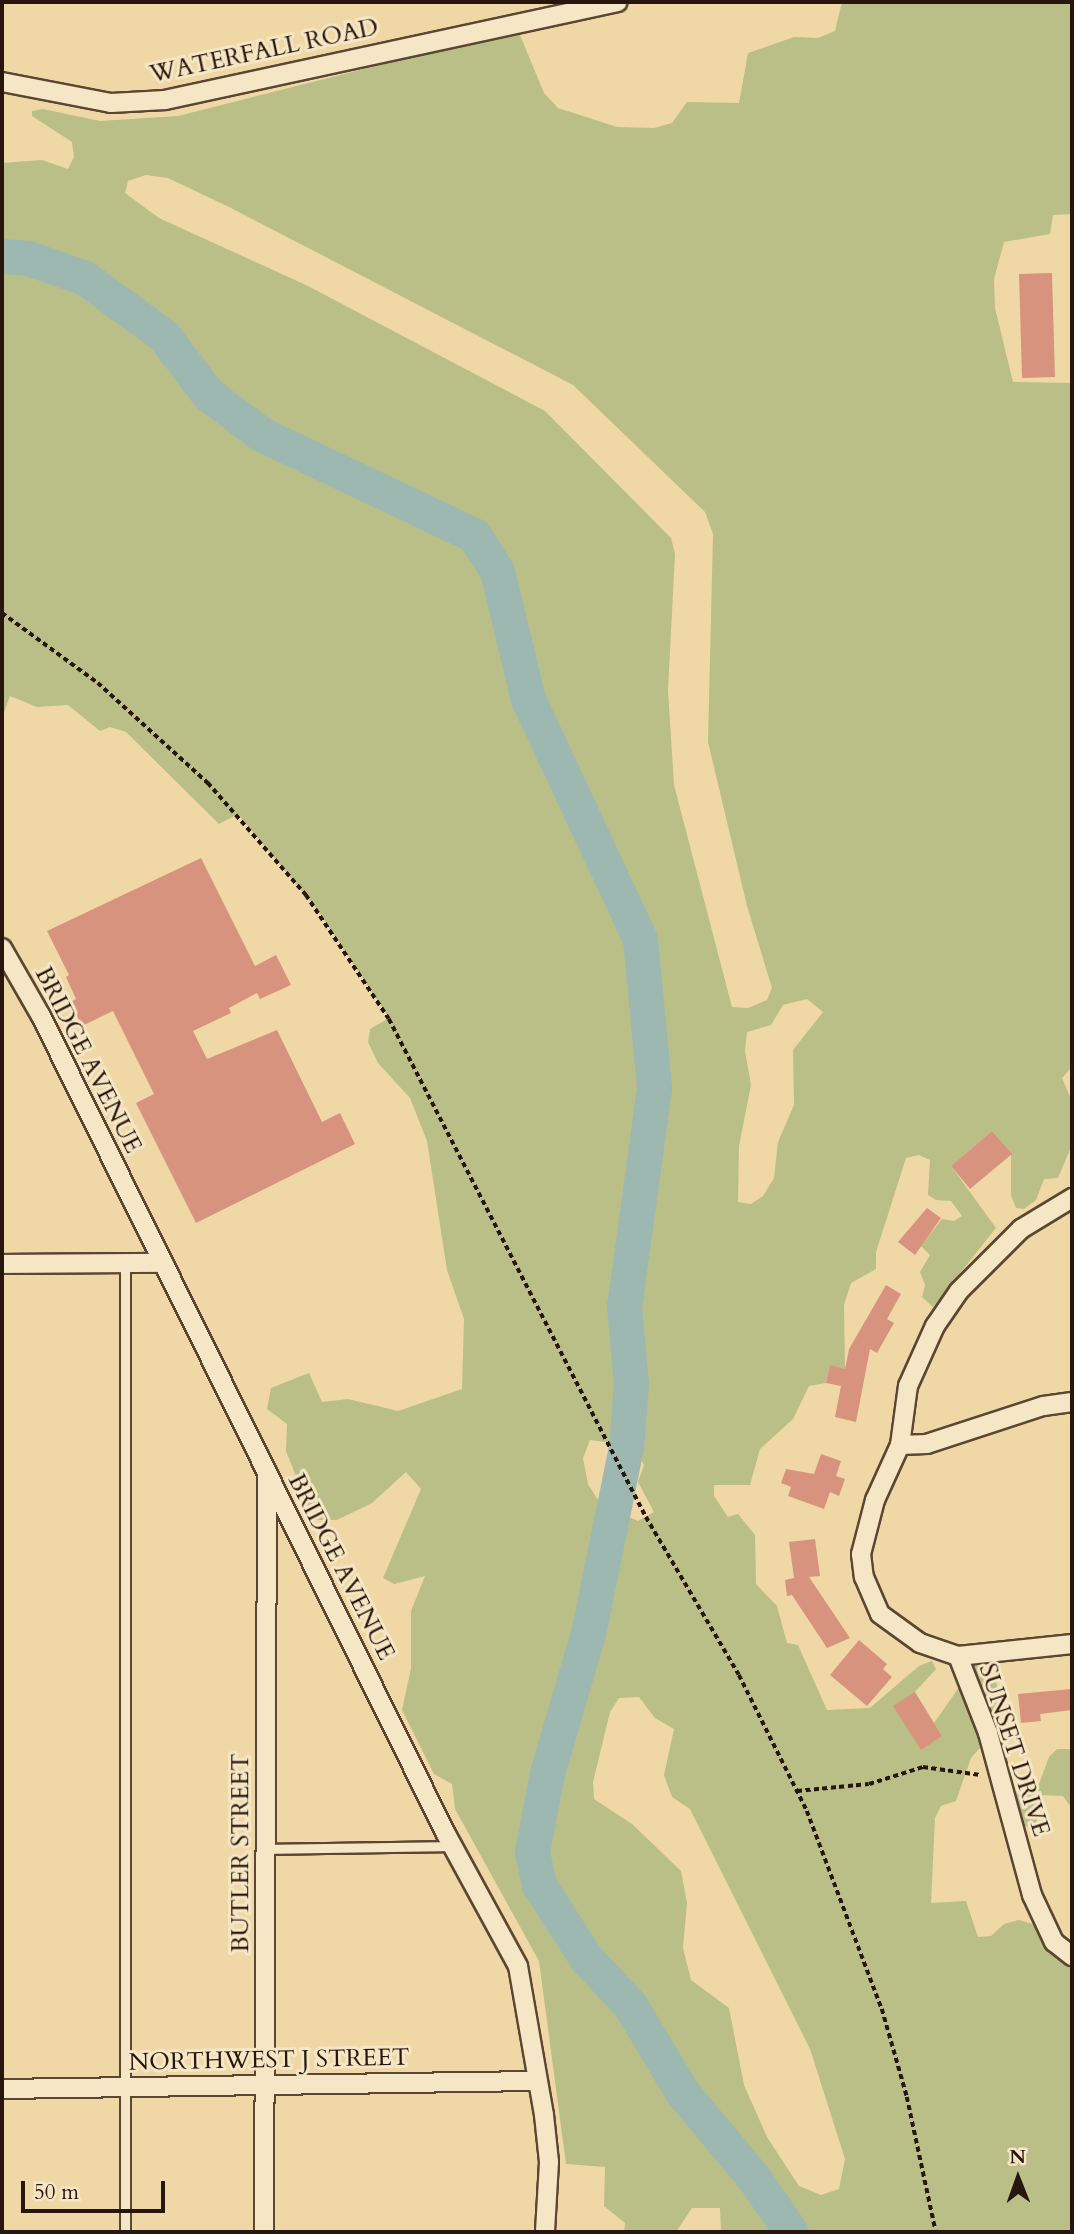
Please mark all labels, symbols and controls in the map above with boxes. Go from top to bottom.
street label: WATERFALL ROAD [147,13,381,89]
street label: BRIDGE AVENUE [29,962,147,1158]
street label: BRIDGE AVENUE [282,1469,400,1665]
street label: SUNSET DRIVE [973,1660,1055,1840]
street label: BUTLER STREET [227,1753,255,1953]
street label: NORTHWEST J STREET [128,2043,410,2077]
north arrow [983,2143,1053,2213]
text: N [1009,2144,1026,2170]
scale bar [24,2168,168,2212]
text: 50 m [34,2178,79,2207]

